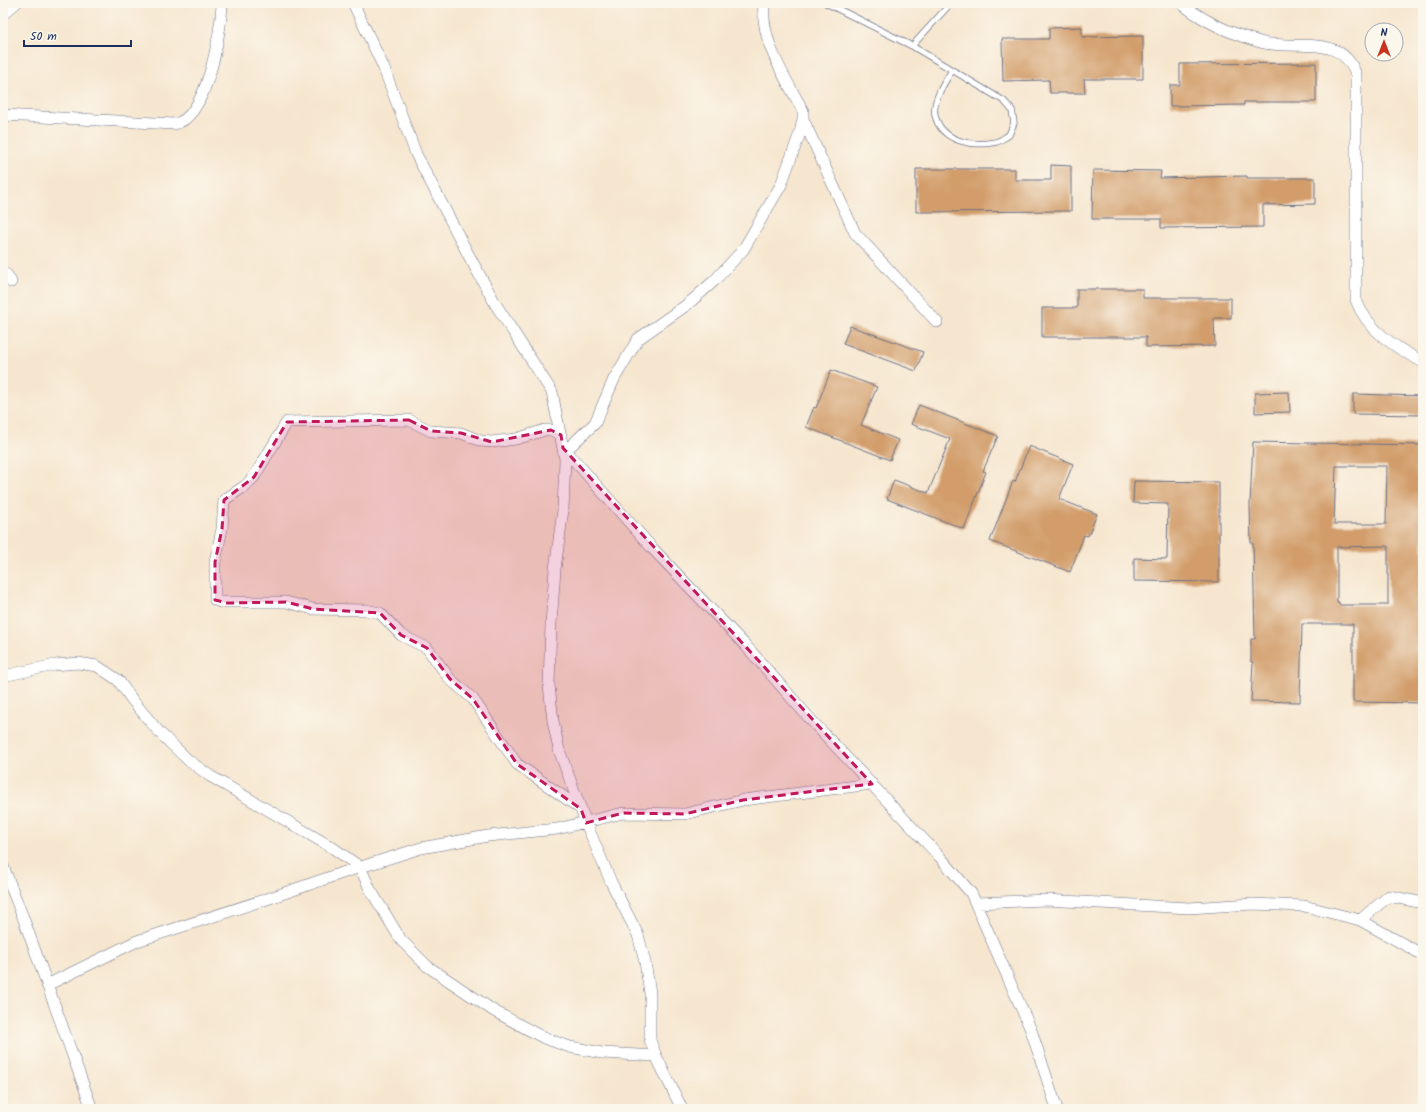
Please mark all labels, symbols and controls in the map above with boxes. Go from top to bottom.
scale bar [24,22,131,48]
north arrow [1364,22,1404,62]
text: N [1381,24,1388,42]
text: 50 m [30,27,57,46]

